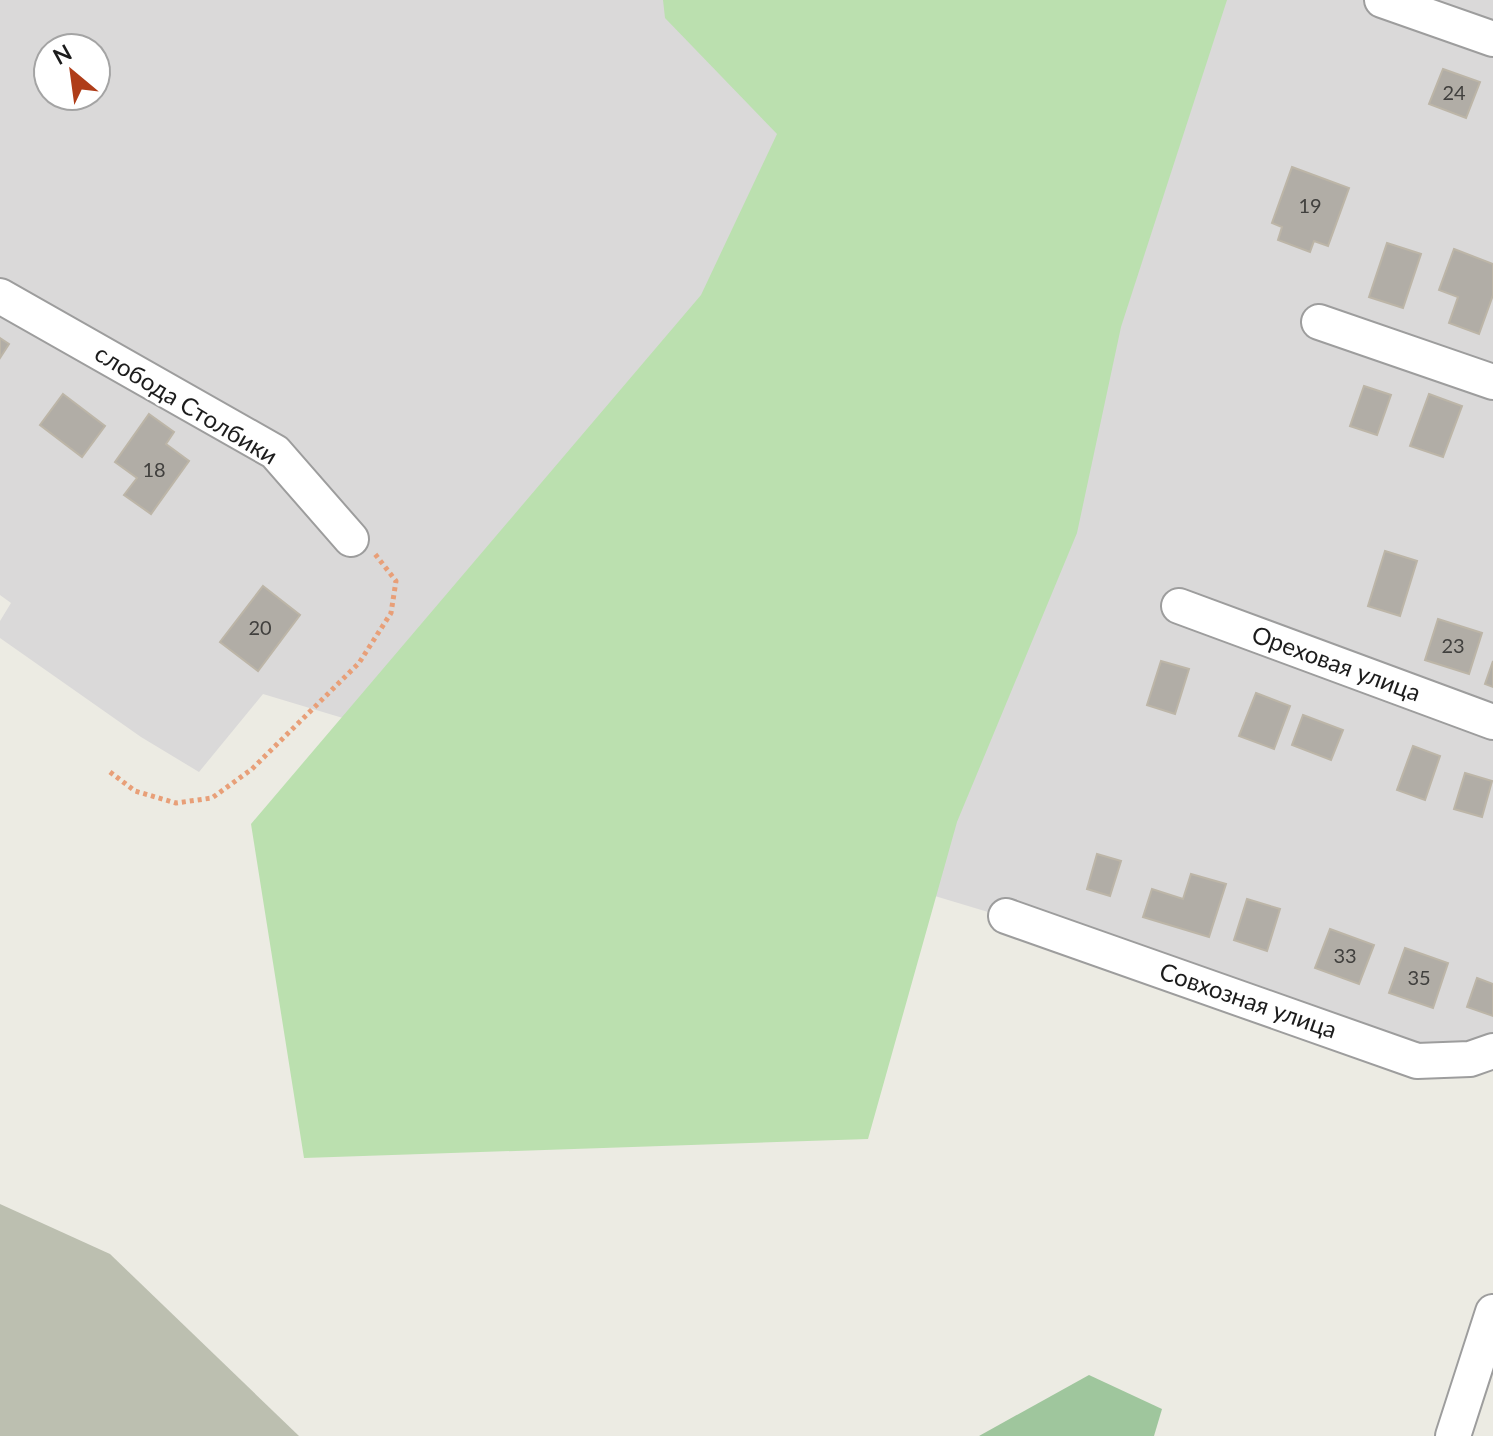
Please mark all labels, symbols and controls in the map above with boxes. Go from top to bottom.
north arrow [32,32,112,112]
text: N [48,38,76,70]
house number: 24 [1442,80,1466,104]
house number: 19 [1298,193,1322,217]
street label: слобода Столбики [90,338,283,470]
house number: 18 [142,457,166,481]
house number: 20 [248,615,272,639]
street label: Ореховая улица [1248,619,1425,707]
house number: 23 [1441,633,1465,657]
house number: 33 [1333,943,1357,967]
street label: Совхозная улица [1156,956,1341,1044]
house number: 35 [1407,965,1431,989]

